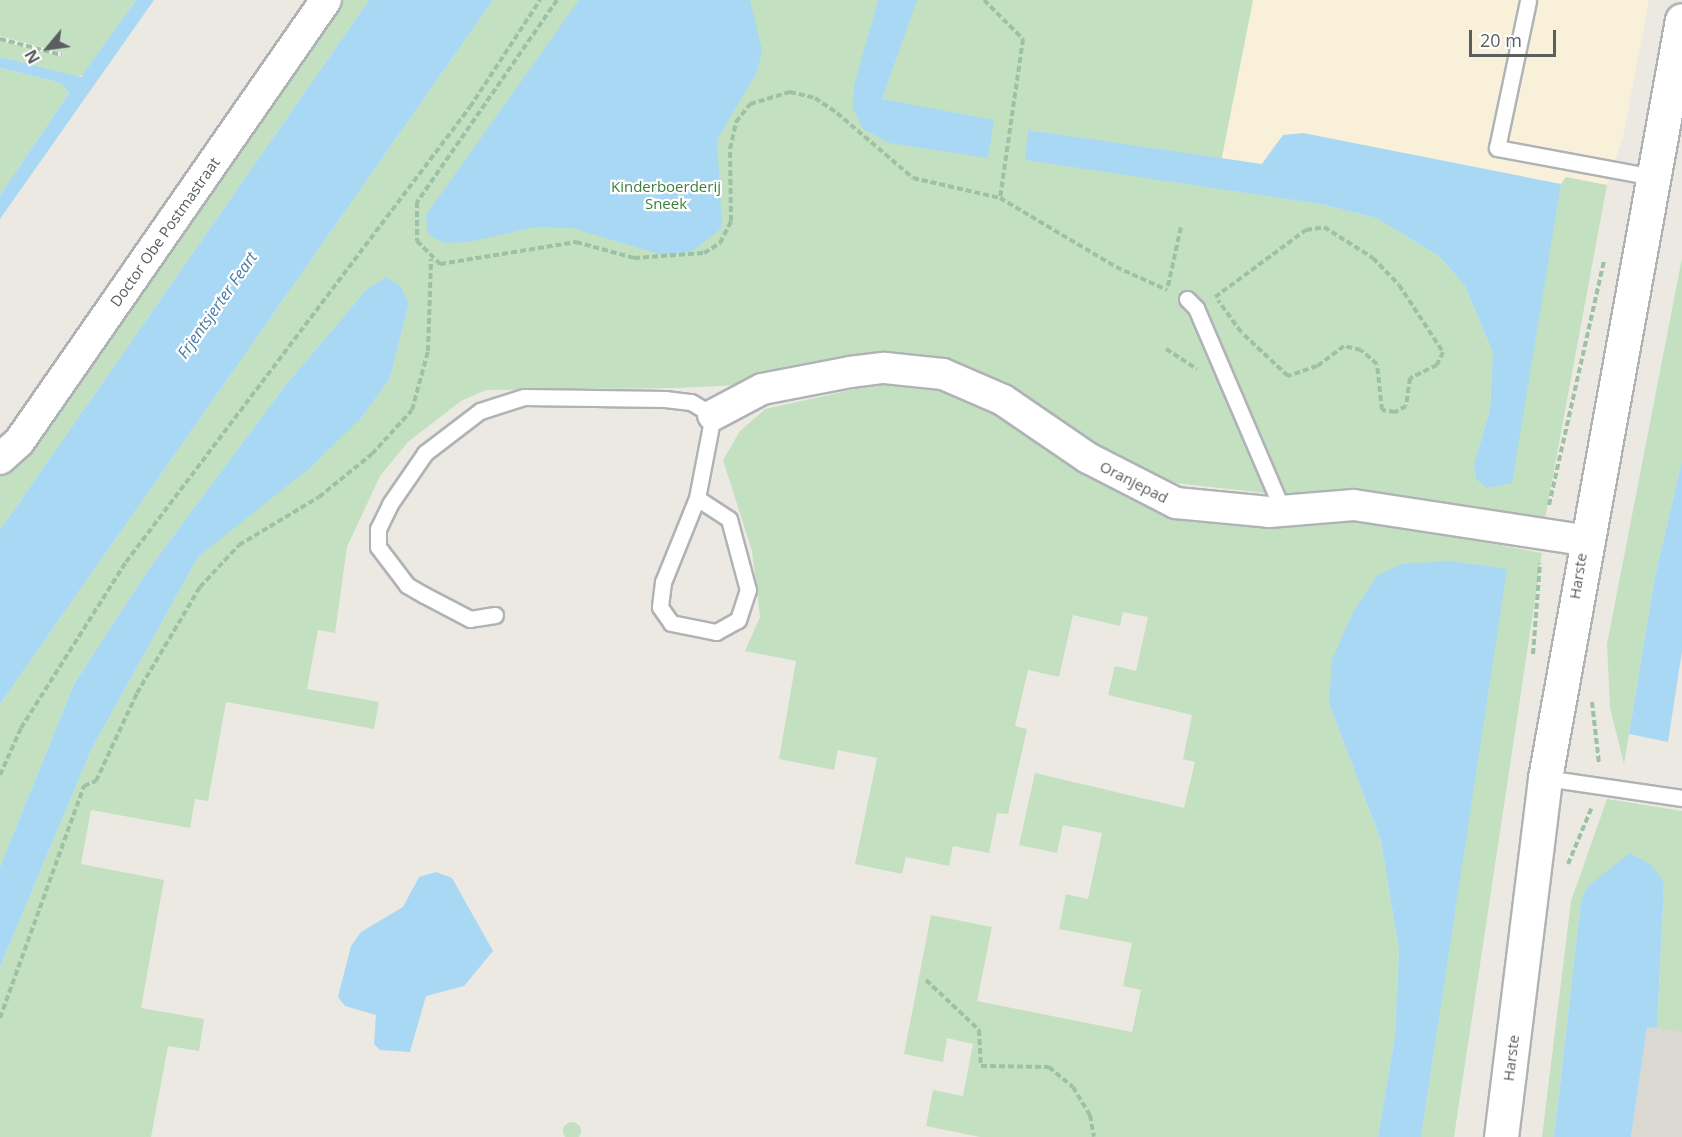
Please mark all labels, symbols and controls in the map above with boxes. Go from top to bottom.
north arrow [18,18,78,78]
scale bar [1472,18,1559,56]
text: 20 m [1480,28,1522,52]
text: N [19,46,45,68]
street label: Doctor Obe Postmastraat [107,154,223,310]
park label: Kinderboerderij Sneek [611,177,721,212]
water label: Frjentsjerter Feart [173,248,261,362]
street label: Oranjepad [1097,457,1171,507]
street label: Harste [1565,552,1591,600]
street label: Harste [1499,1034,1523,1082]

